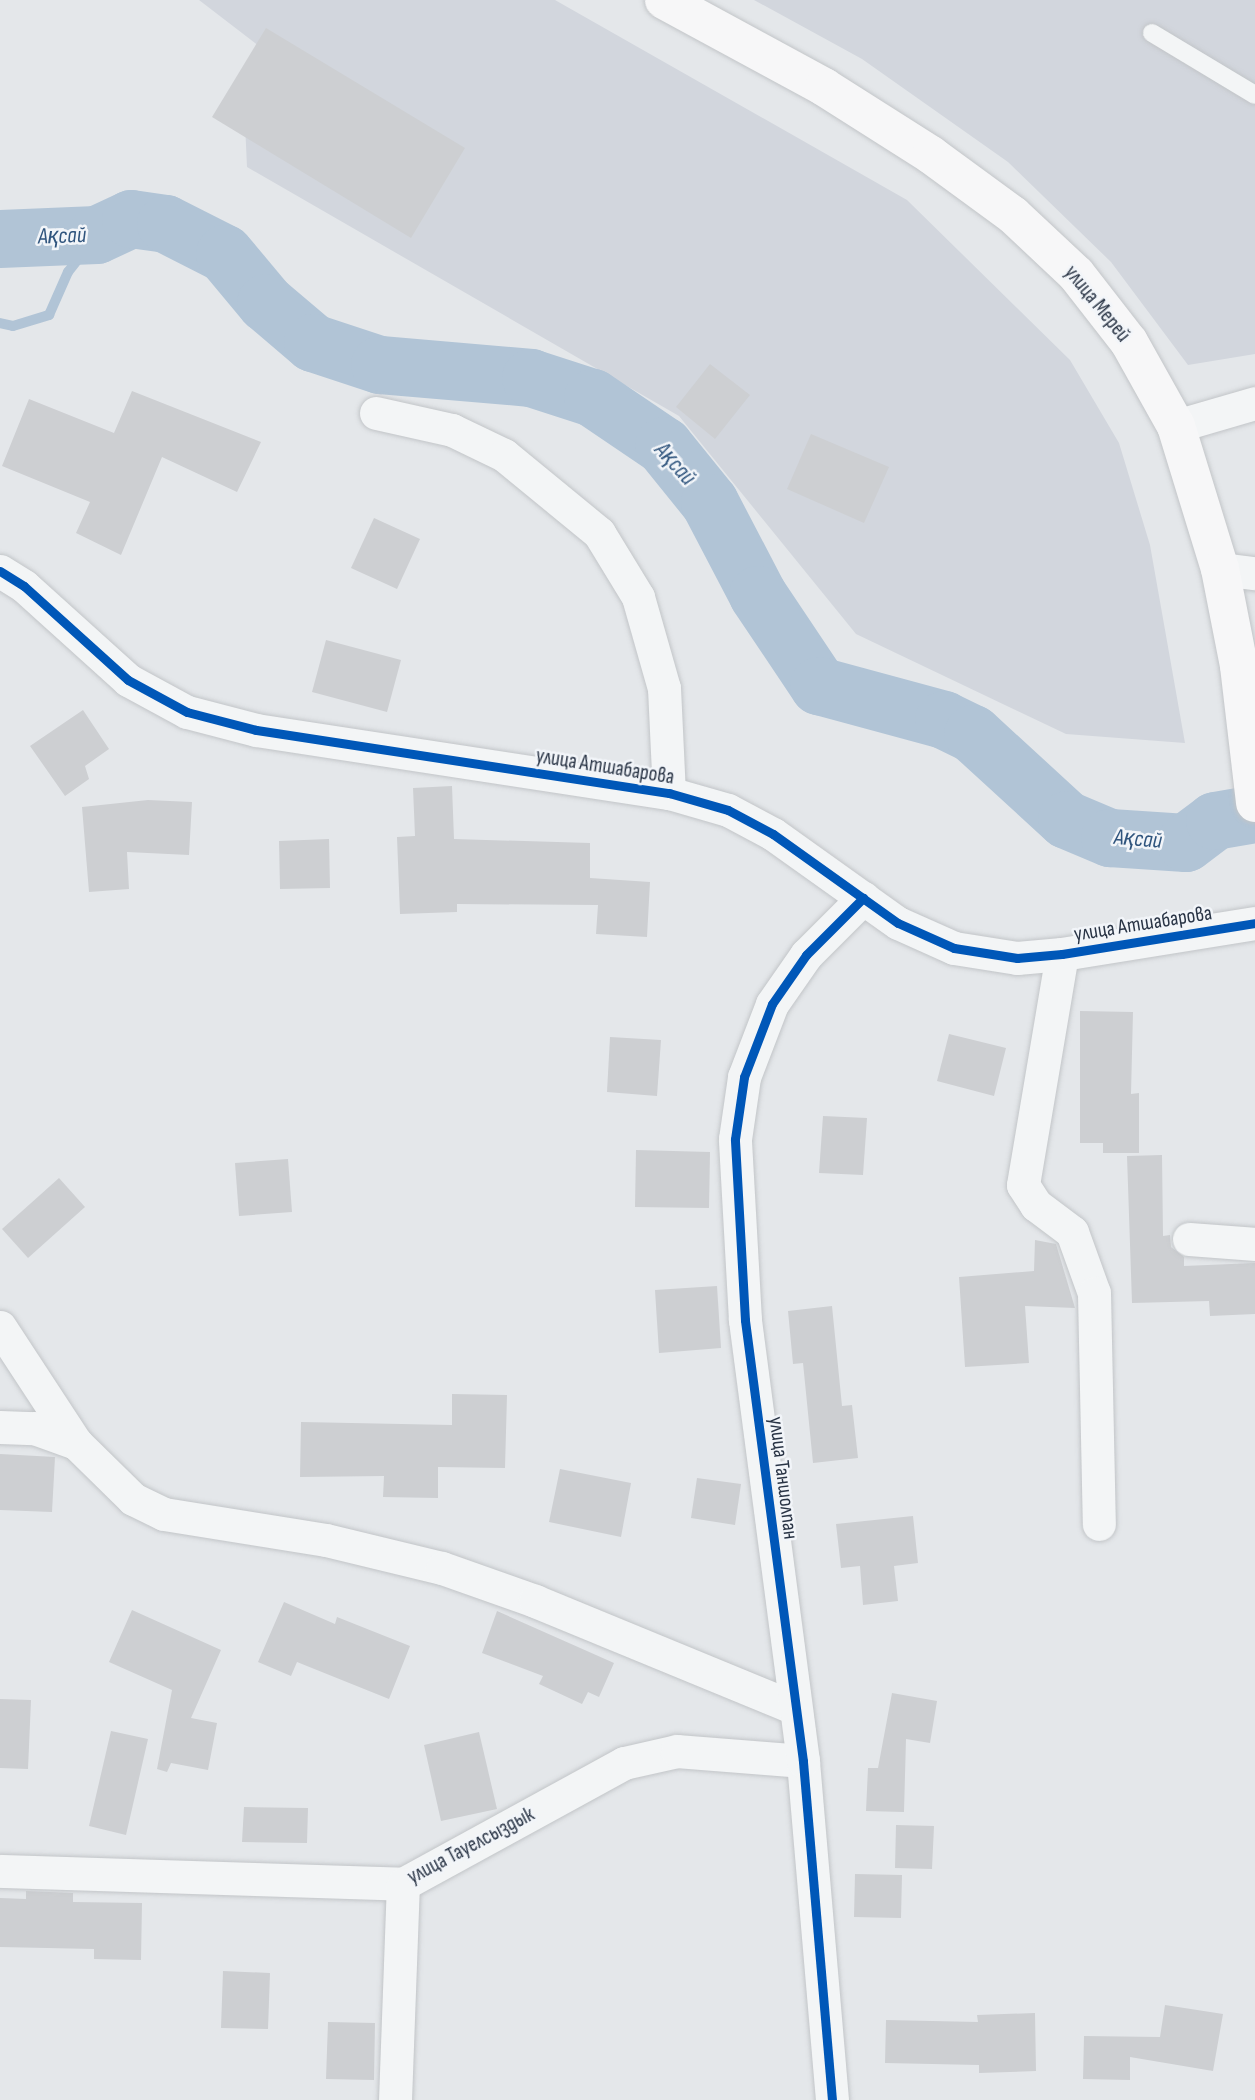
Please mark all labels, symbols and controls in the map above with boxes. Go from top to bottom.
water label: Ақсай [37,221,87,251]
street label: улица Мерей [1059,261,1135,347]
water label: Ақсай [649,437,701,491]
street label: улица Атшабарова [534,744,676,790]
water label: Ақсай [1113,823,1163,855]
street label: улица Атшабарова [1072,901,1214,947]
street label: улица Таншолпан [763,1415,803,1541]
street label: улица Тауелсыздык [403,1802,539,1890]

